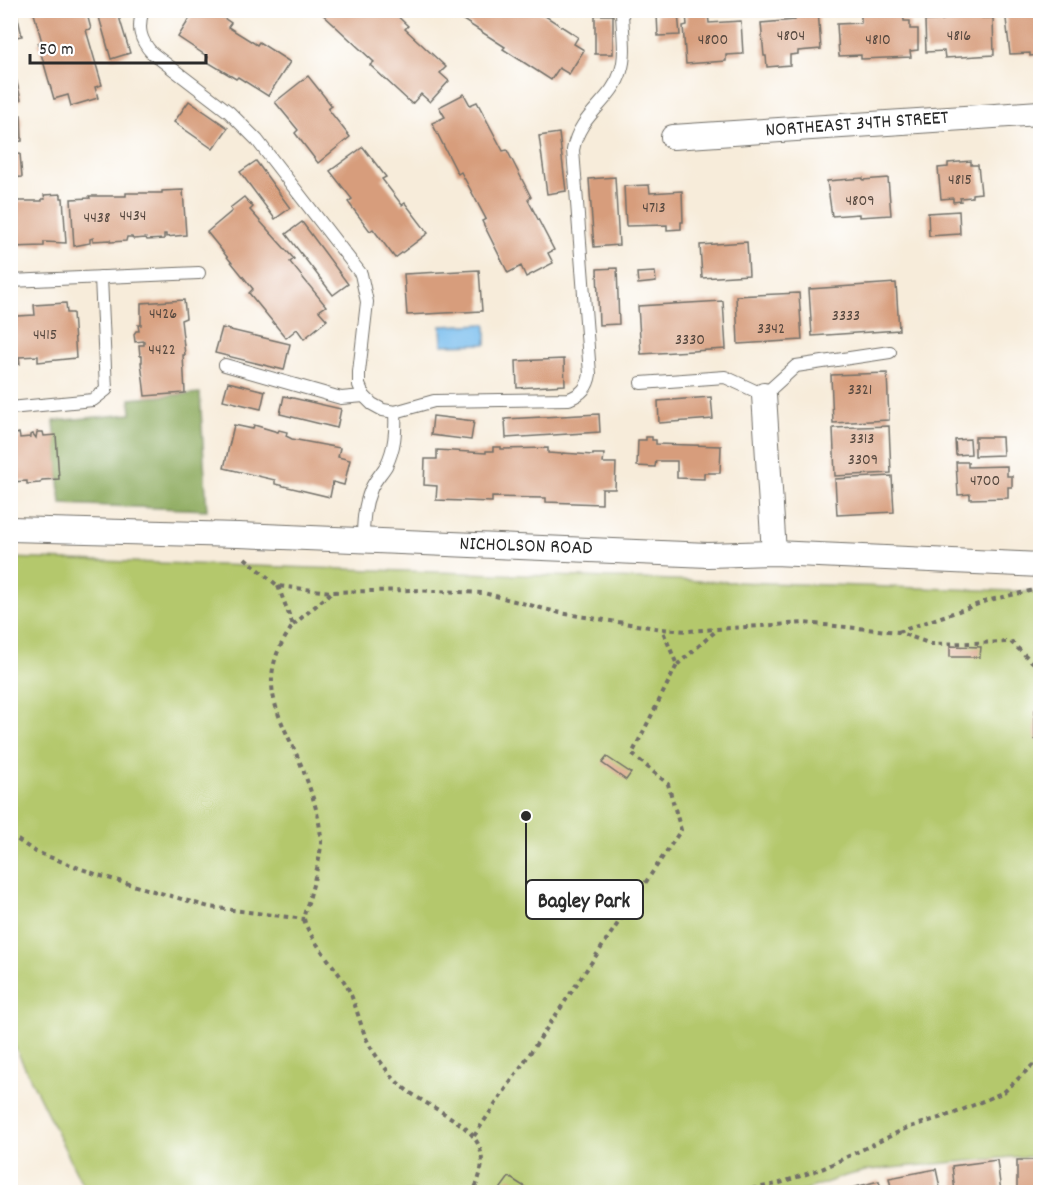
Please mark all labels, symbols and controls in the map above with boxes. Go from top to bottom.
house number: 4804 [777,25,805,48]
house number: 4816 [947,25,971,48]
scale bar [30,27,206,65]
house number: 4800 [698,29,728,52]
house number: 4810 [865,29,891,52]
text: 50 m [39,38,74,63]
street label: NORTHEAST 34TH STREET [765,105,949,145]
house number: 4815 [948,169,972,192]
house number: 4809 [845,190,875,213]
house number: 4713 [642,197,666,220]
house number: 4434 [119,205,147,228]
house number: 4438 [84,207,110,230]
house number: 4426 [149,303,177,326]
house number: 3333 [832,305,860,328]
house number: 3342 [757,318,785,341]
house number: 4415 [33,324,57,347]
house number: 3330 [675,329,705,352]
house number: 4422 [148,339,176,362]
house number: 3321 [848,379,872,402]
house number: 3313 [850,428,874,451]
house number: 3309 [848,449,878,472]
house number: 4700 [970,470,1000,493]
street label: NICHOLSON ROAD [459,531,593,563]
callout: Bagley Park [526,880,643,919]
text: Bagley Park [538,888,631,918]

